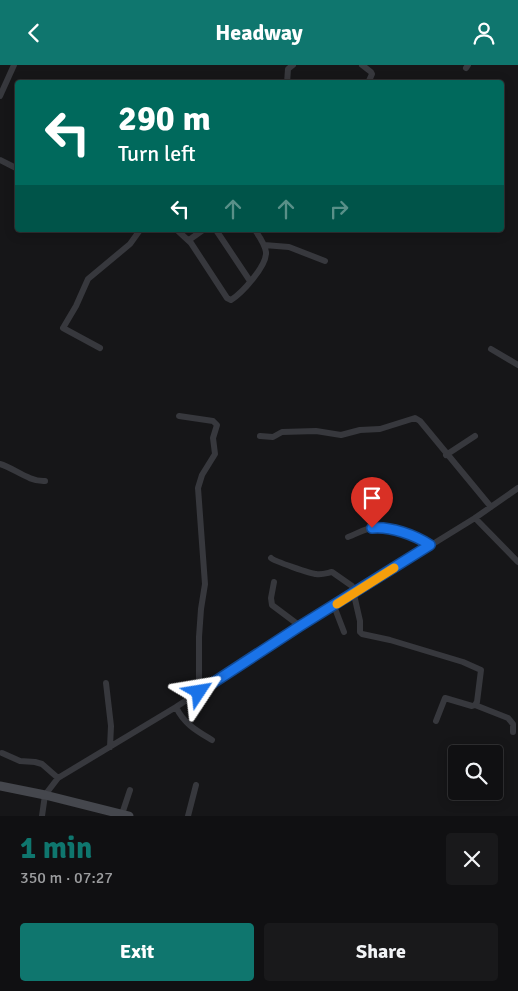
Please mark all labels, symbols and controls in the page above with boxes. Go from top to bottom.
icon: back [20,19,48,47]
text: Headway [215,19,303,46]
icon: person [470,19,498,47]
text: 290 m [118,97,211,140]
icon: left [35,100,100,165]
text: Turn left [118,140,196,167]
icon: left [166,195,194,223]
icon: ahead [219,195,247,223]
icon: ahead [272,195,300,223]
icon: right [325,195,353,223]
pin [351,477,393,528]
icon: arrive [358,484,386,512]
position arrow [172,665,224,717]
map controls [448,745,503,800]
button: search [448,745,503,800]
text: 1 min [20,830,92,867]
button: close [446,833,498,885]
text: 350 m · 07:27 [20,868,113,888]
button: Exit [20,923,254,981]
button: Share [264,923,498,981]

